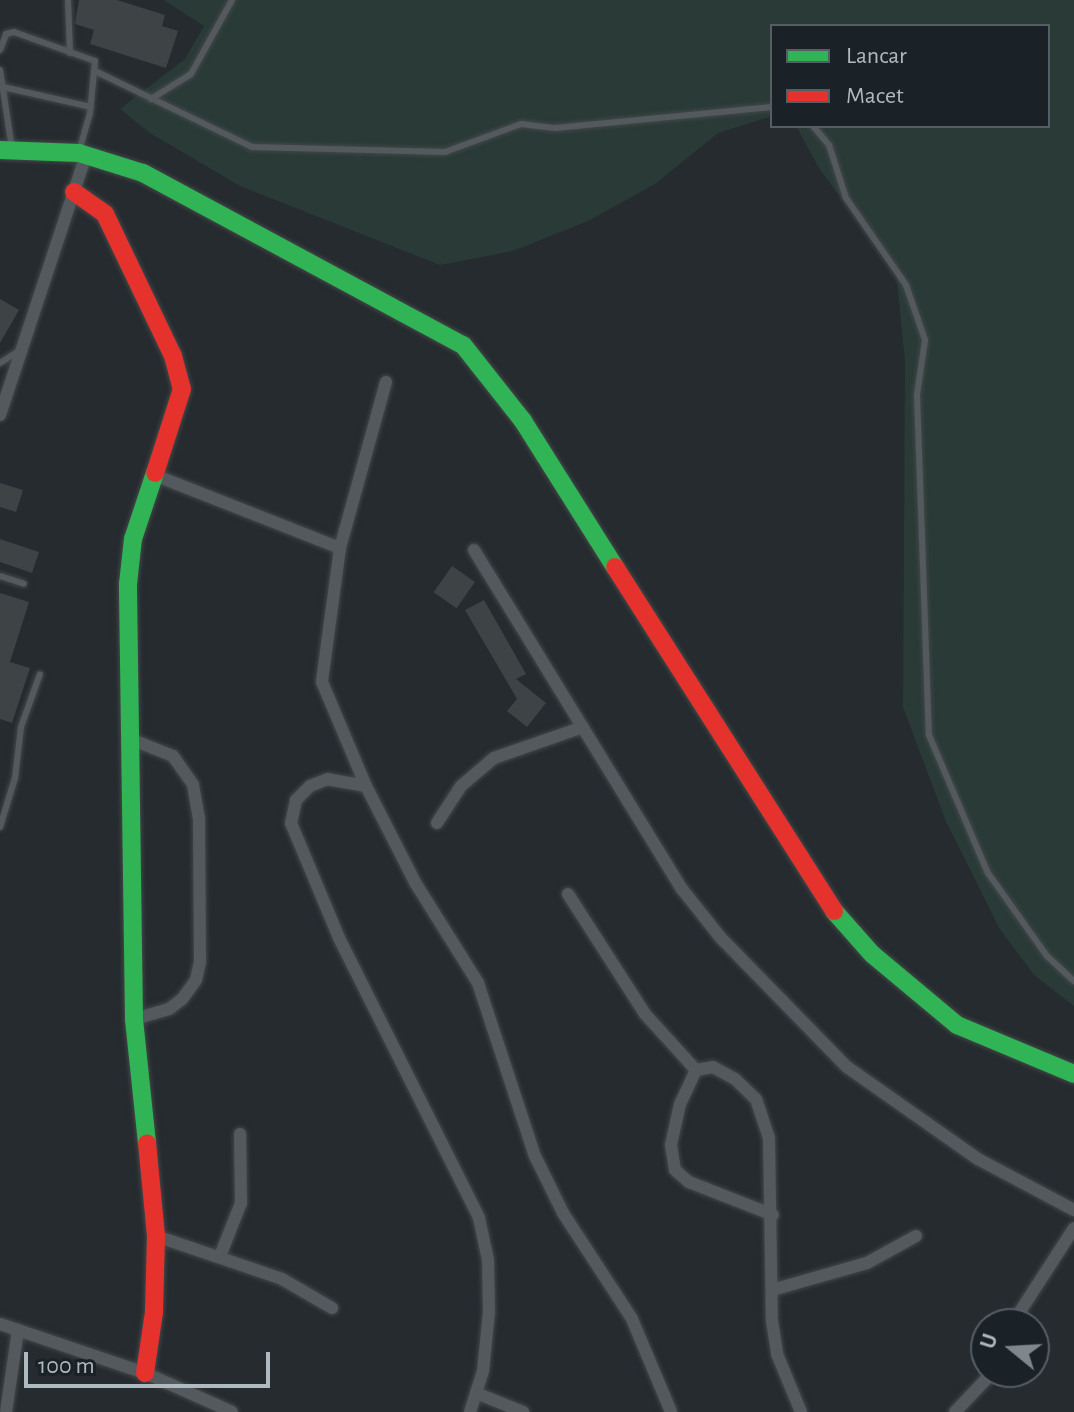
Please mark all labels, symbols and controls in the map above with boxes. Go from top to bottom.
legend [770,24,1050,128]
text: Lancar [846,44,907,68]
text: Macet [846,84,904,108]
north arrow [970,1308,1050,1388]
text: U [976,1331,1002,1351]
scale bar [28,1336,274,1386]
text: 100 m [38,1354,95,1378]

